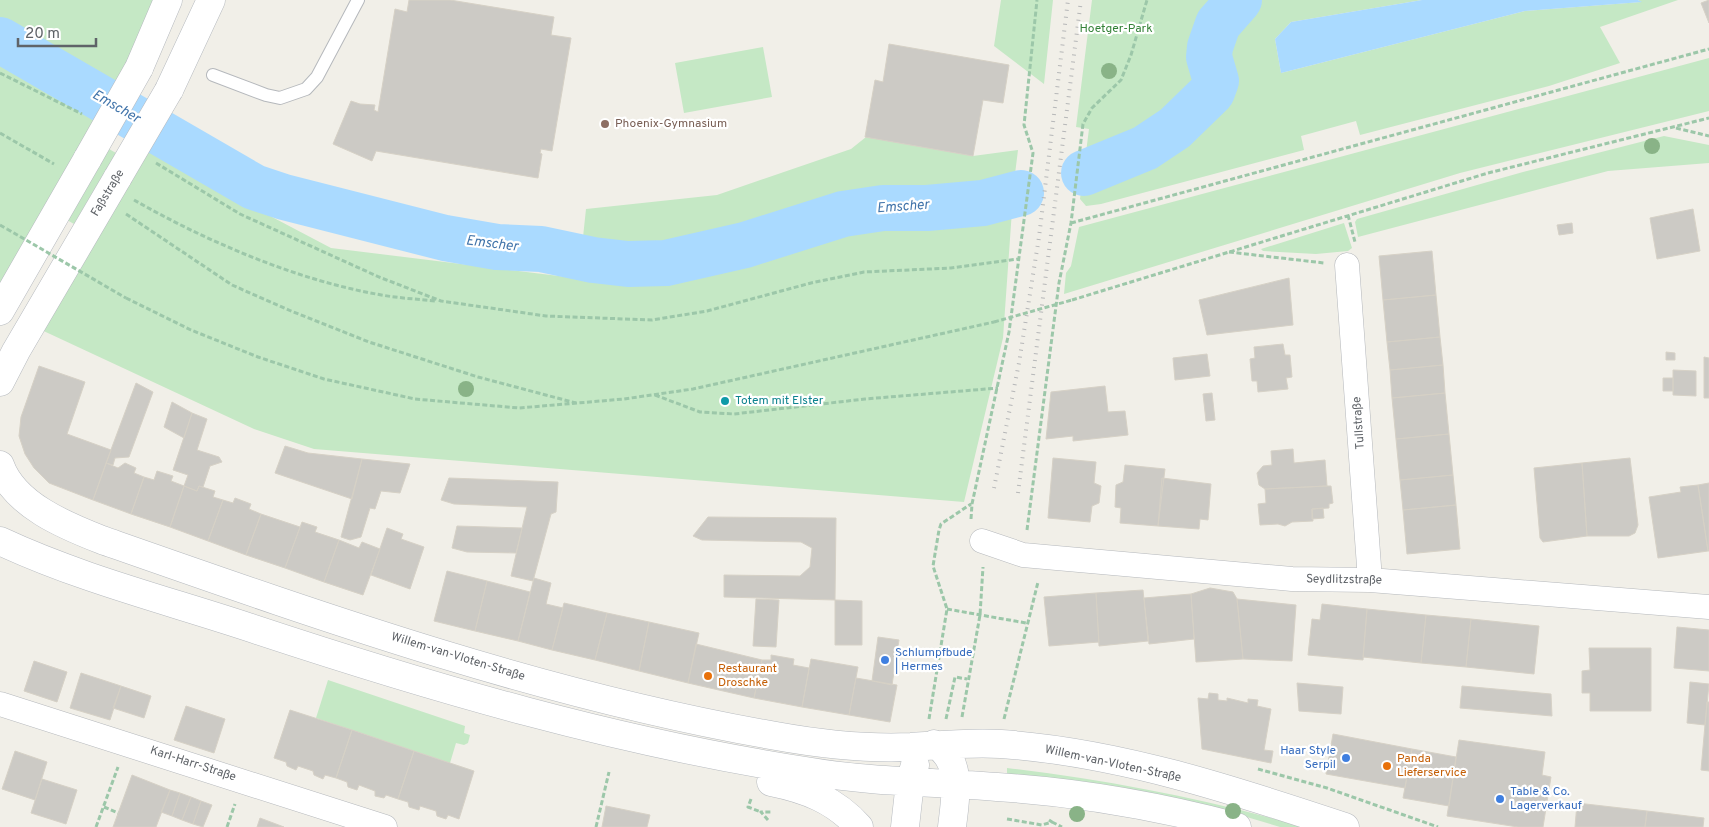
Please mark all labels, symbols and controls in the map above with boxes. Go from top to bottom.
scale bar [18,15,95,47]
park label: Hoetger-Park [1079,21,1153,37]
text: 20 m [25,25,60,44]
water label: Emscher [89,87,144,128]
place label: Phoenix-Gymnasium [615,116,727,132]
marker: Phoenix-Gymnasium [599,118,611,130]
street label: Faßstraße [88,166,128,220]
water label: Emscher [876,197,931,217]
water label: Emscher [465,232,521,256]
place label: Totem mit Elster [735,393,824,409]
marker: Totem mit Elster [719,395,731,407]
street label: Tullstraße [1349,396,1369,450]
street label: Seydlitzstraße [1306,571,1382,589]
street label: Willem-van-Vloten-Straße [389,629,527,685]
place label: Schlumpfbude | Hermes [895,645,972,675]
marker: Schlumpfbude | Hermes [879,654,891,666]
place label: Restaurant Droschke [718,661,777,691]
marker: Restaurant Droschke [702,670,714,682]
street label: Willem-van-Vloten-Straße [1043,742,1183,786]
street label: Karl-Harr-Straße [148,743,238,785]
place label: Haar Style Serpil [1280,743,1336,773]
place label: Panda Lieferservice [1397,751,1466,781]
marker: Haar Style Serpil [1340,752,1352,764]
marker: Panda Lieferservice [1381,760,1393,772]
place label: Table & Co. Lagerverkauf [1510,784,1582,814]
marker: Table & Co. Lagerverkauf [1494,793,1506,805]

